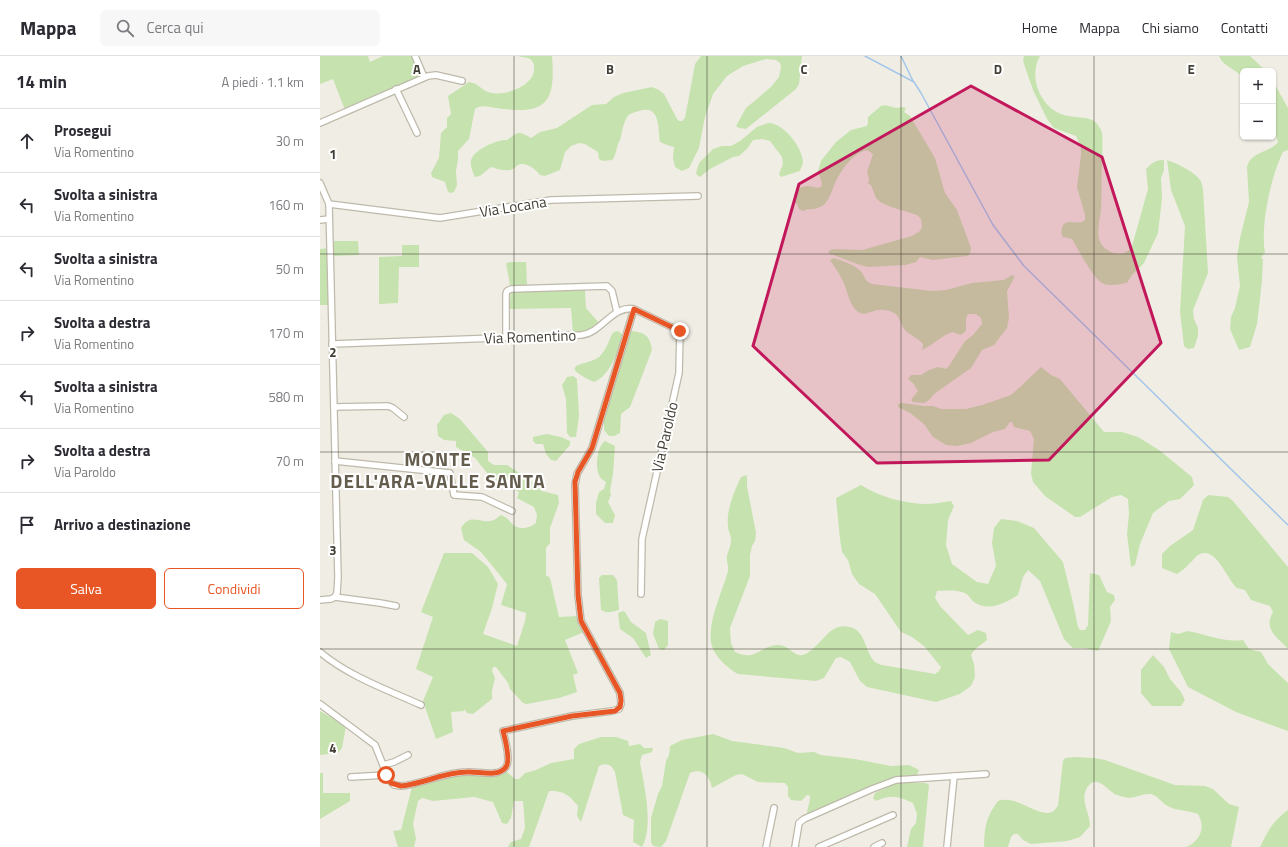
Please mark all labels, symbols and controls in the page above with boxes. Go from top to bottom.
search box [100,10,380,46]
text: Mappa [20,13,76,42]
text: Cerca qui [146,16,204,39]
icon: search [114,17,136,39]
text: Home [1022,17,1057,38]
text: Mappa [1079,17,1120,38]
text: Chi siamo [1142,17,1199,38]
text: Contatti [1221,17,1268,38]
text: A [413,59,421,79]
text: B [606,59,614,79]
text: C [800,59,808,79]
text: D [994,59,1002,79]
text: E [1187,59,1195,79]
map controls [1240,68,1276,140]
button: + [1240,68,1276,104]
text: 14 min [16,69,67,95]
text: A piedi · 1.1 km [222,72,304,92]
button: − [1240,104,1276,140]
text: Prosegui [54,119,111,142]
icon: ahead [16,130,38,152]
text: 30 m [276,131,304,151]
text: Via Romentino [54,142,134,162]
text: 1 [329,144,337,164]
text: Svolta a sinistra [54,183,158,206]
street label: Via Locana [478,190,549,223]
icon: left [16,194,38,216]
text: 160 m [268,195,304,215]
text: Via Romentino [54,206,134,226]
text: Svolta a sinistra [54,247,158,270]
icon: left [16,258,38,280]
text: 50 m [276,259,304,279]
text: Via Romentino [54,270,134,290]
text: Svolta a destra [54,311,151,334]
icon: right [16,322,38,344]
route end [671,322,689,340]
text: 170 m [268,323,304,343]
street label: Via Romentino [483,323,577,350]
text: Via Romentino [54,334,134,354]
text: 2 [329,342,337,362]
text: Svolta a sinistra [54,375,158,398]
icon: left [16,386,38,408]
text: 580 m [268,387,304,407]
text: Via Romentino [54,398,134,418]
street label: Via Paroldo [645,399,684,474]
text: Svolta a destra [54,439,151,462]
district label: MONTE DELL'ARA-VALLE SANTA [330,444,546,495]
icon: right [16,450,38,472]
text: 70 m [276,451,304,471]
text: Via Paroldo [54,462,116,482]
text: Arrivo a destinazione [54,513,191,536]
icon: arrive [16,514,38,536]
text: 3 [329,540,337,560]
button: Salva [16,568,156,609]
button: Condividi [164,568,304,609]
text: 4 [329,738,337,758]
route start [377,766,395,784]

